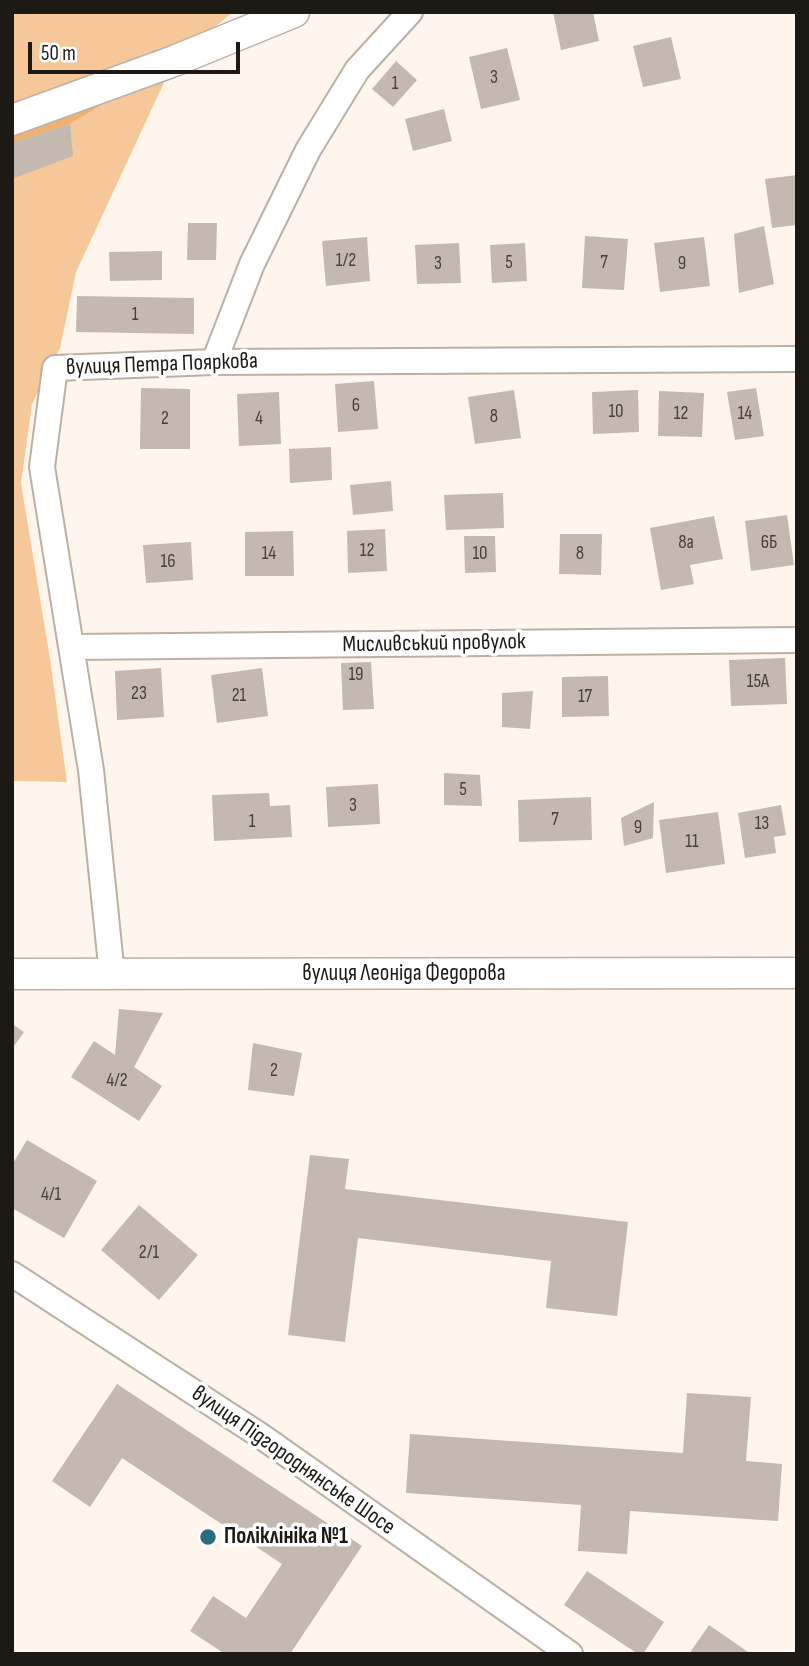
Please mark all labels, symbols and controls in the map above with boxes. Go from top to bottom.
scale bar [32,28,243,72]
text: 50 m [41,41,76,66]
house number: 3 [490,67,498,89]
house number: 1 [392,73,398,95]
house number: 1/2 [336,250,356,272]
house number: 5 [505,252,513,274]
house number: 7 [600,252,608,274]
house number: 3 [434,253,442,275]
house number: 9 [678,253,686,275]
house number: 1 [132,304,138,326]
street label: вулиця Петра Пояркова [66,348,258,382]
house number: 6 [352,395,360,417]
house number: 10 [608,401,624,423]
house number: 12 [674,403,688,425]
house number: 14 [738,403,752,425]
house number: 8 [490,406,498,428]
house number: 2 [161,408,169,430]
house number: 4 [255,408,263,430]
house number: 8а [678,532,694,554]
house number: 6Б [761,532,777,554]
house number: 12 [360,540,374,562]
house number: 14 [262,543,276,565]
house number: 10 [472,543,488,565]
house number: 8 [576,543,584,565]
house number: 16 [161,551,175,573]
street label: Мисливський провулок [342,629,526,659]
house number: 19 [348,664,364,686]
house number: 15А [747,671,769,693]
house number: 23 [131,683,147,705]
house number: 21 [232,685,246,707]
house number: 17 [578,686,592,708]
house number: 5 [459,779,467,801]
house number: 3 [349,795,357,817]
house number: 7 [551,809,559,831]
house number: 1 [249,811,255,833]
house number: 13 [755,813,769,835]
house number: 9 [634,817,642,839]
house number: 11 [685,831,699,853]
street label: вулиця Леоніда Федорова [302,960,506,988]
house number: 2 [270,1060,278,1082]
house number: 4/2 [106,1070,128,1092]
house number: 4/1 [41,1184,61,1206]
house number: 2/1 [139,1242,159,1264]
street label: вулиця Підгороднянське Шосе [186,1380,400,1542]
place label: Поліклініка №1 [224,1523,348,1551]
marker: Поліклініка №1 [198,1527,218,1547]

